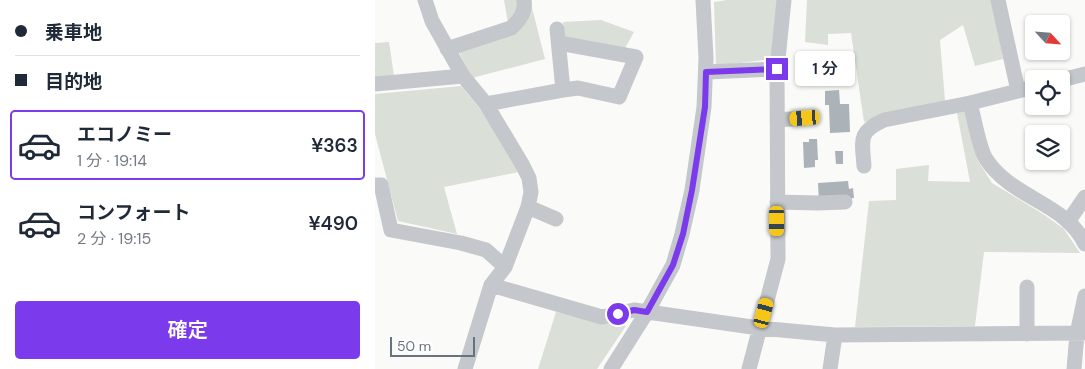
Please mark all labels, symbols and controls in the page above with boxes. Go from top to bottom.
north arrow [1025,15,1070,60]
map controls [1025,15,1070,170]
text: 乗車地 [45,20,102,45]
callout: 1 分 [795,52,855,86]
route end [766,58,788,80]
text: 1 分 [812,58,838,79]
text: 目的地 [45,69,102,94]
button: locate [1025,70,1070,115]
car [789,109,820,127]
text: エコノミー [77,122,172,147]
icon: car [17,123,62,168]
button: layers [1025,125,1070,170]
text: ¥363 [311,133,358,158]
text: 1 分 · 19:14 [77,150,147,171]
text: コンフォート [77,200,190,225]
icon: car [17,201,62,246]
car [769,206,784,236]
text: ¥490 [309,211,358,236]
text: 2 分 · 19:15 [77,228,151,249]
car [752,297,775,329]
button: 確定 [15,301,360,359]
route start [607,303,629,325]
scale bar [390,334,475,357]
text: 50 m [397,337,431,355]

